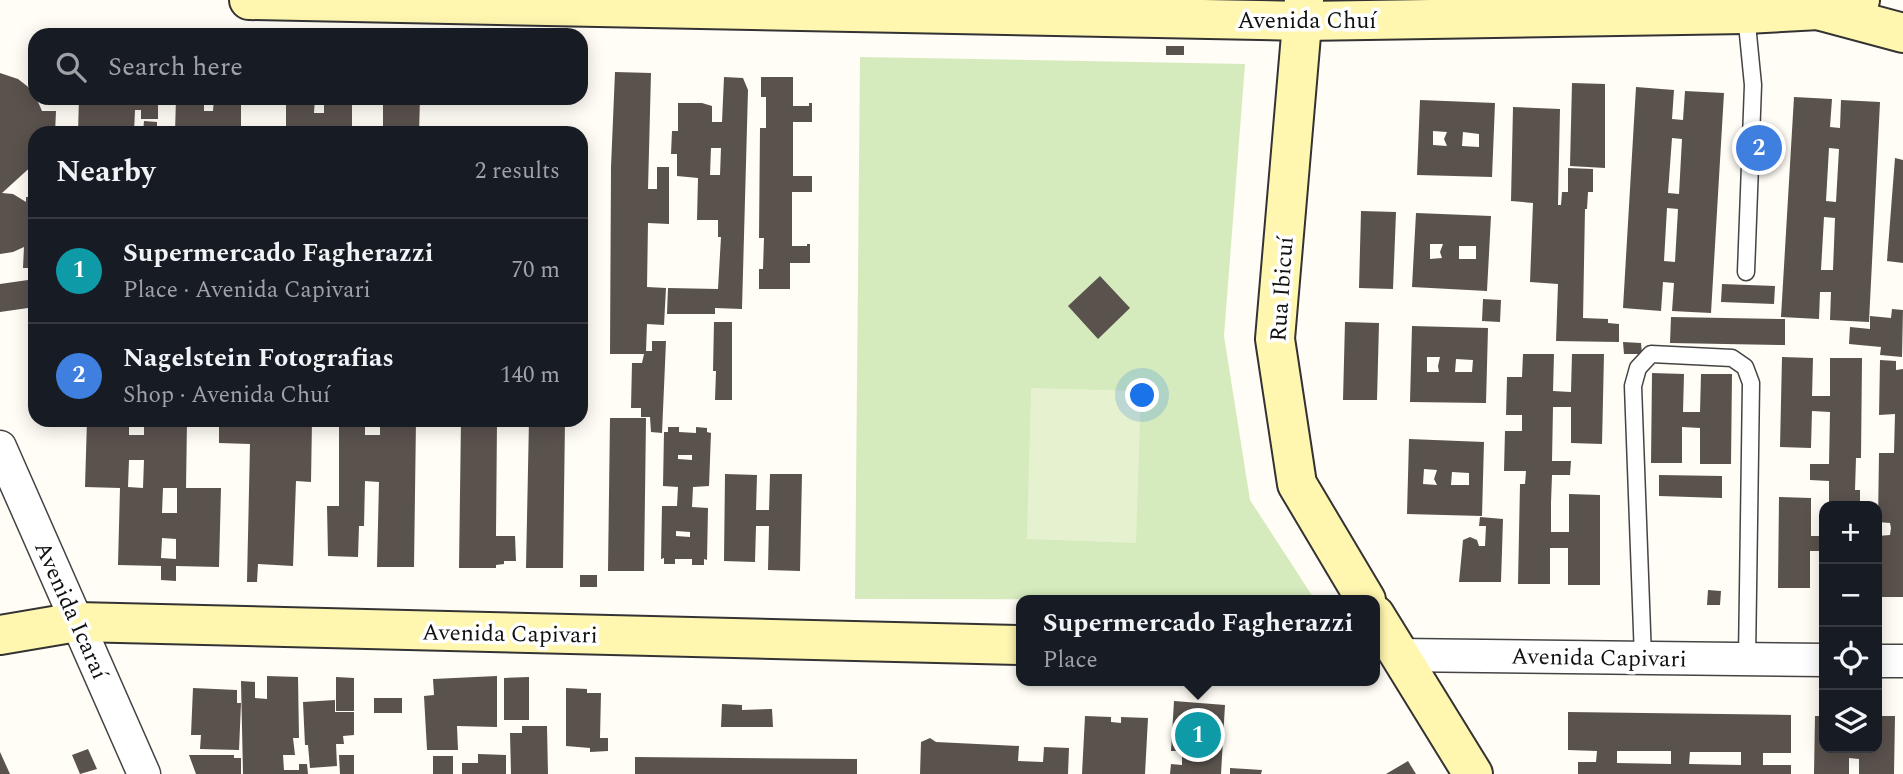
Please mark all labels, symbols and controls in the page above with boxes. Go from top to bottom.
street label: Avenida Chuí [1237,4,1378,39]
search box [28,28,588,105]
text: Search here [108,47,243,87]
icon: search [52,48,90,86]
pin: 2 [1736,122,1782,174]
text: Nearby [56,149,155,195]
text: 2 results [475,154,560,189]
text: Supermercado Fagherazzi [123,233,433,273]
street label: Rua Ibicuí [1261,234,1304,343]
text: 1 [73,253,85,288]
text: 70 m [511,253,560,288]
text: Place · Avenida Capivari [123,273,371,308]
text: Nagelstein Fotografias [123,338,394,378]
text: 2 [73,358,85,393]
text: 140 m [500,358,560,393]
text: Shop · Avenida Chuí [123,378,330,413]
your location [1125,378,1159,412]
map controls [1819,501,1882,753]
button: + [1819,501,1882,564]
street label: Avenida Icaraí [25,536,117,687]
button: − [1819,564,1882,627]
popup [1016,595,1380,686]
text: Supermercado Fagherazzi [1043,603,1353,643]
street label: Avenida Capivari [422,615,598,654]
button: locate [1819,627,1882,690]
street label: Avenida Capivari [1511,639,1687,678]
text: Place [1043,643,1098,678]
button: layers [1819,690,1882,753]
pin: 1 [1175,709,1221,761]

